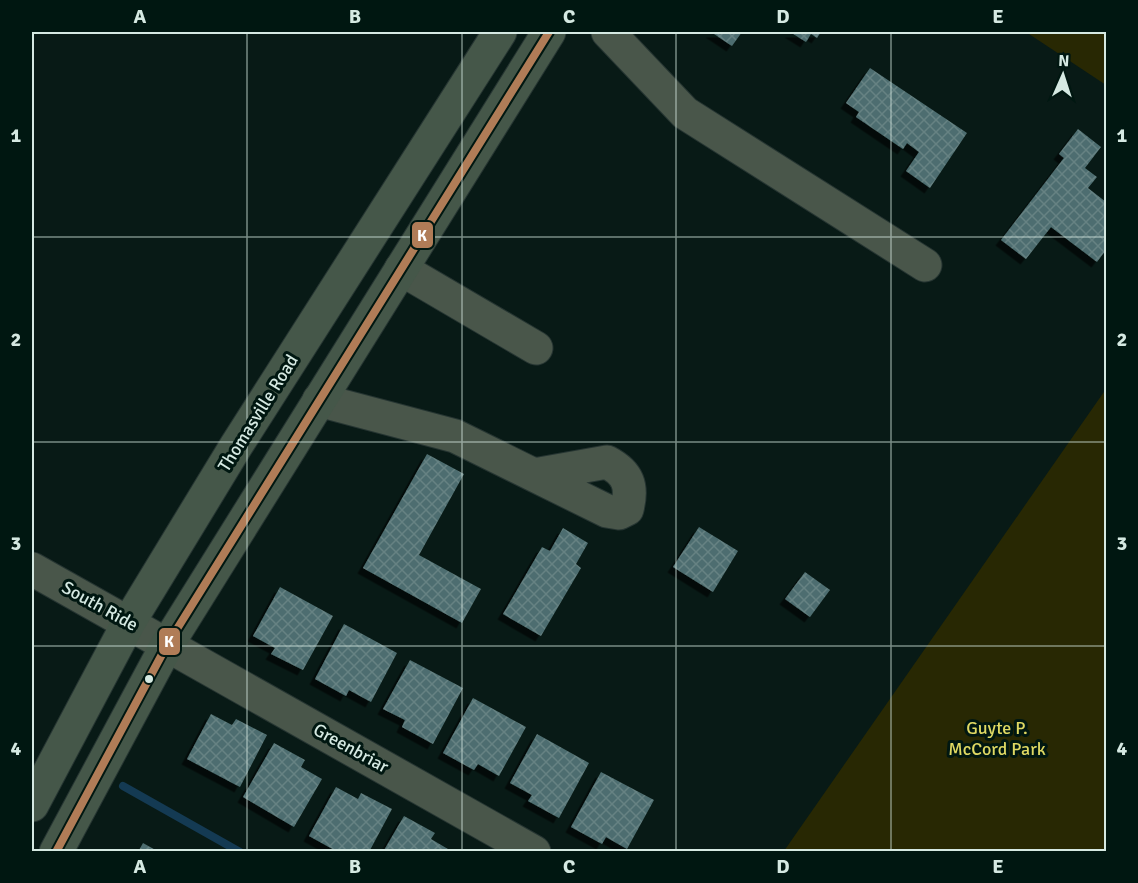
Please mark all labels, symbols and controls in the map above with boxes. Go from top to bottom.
text: A [134,4,147,29]
text: B [349,4,361,29]
text: C [563,4,575,29]
text: D [776,4,790,29]
text: E [992,4,1004,29]
north arrow [1033,45,1093,105]
text: N [1058,51,1070,71]
text: 1 [11,123,22,148]
text: 1 [1117,123,1128,148]
line badge: K [411,221,434,249]
text: K [417,226,427,246]
text: 2 [11,327,21,352]
text: 2 [1117,327,1127,352]
street label: Thomasville Road [213,350,303,476]
text: 3 [11,531,21,556]
text: 3 [1117,531,1127,556]
street label: South Ride [58,576,142,636]
line badge: K [158,627,181,656]
text: K [164,632,174,652]
unlabelled marker [143,673,155,685]
park label: Guyte P. McCord Park [948,717,1046,760]
street label: Greenbriar [309,718,393,778]
text: 4 [11,736,22,761]
text: 4 [1117,736,1128,761]
text: A [134,854,147,879]
text: B [349,854,361,879]
text: C [563,854,575,879]
text: D [776,854,790,879]
text: E [992,854,1004,879]

